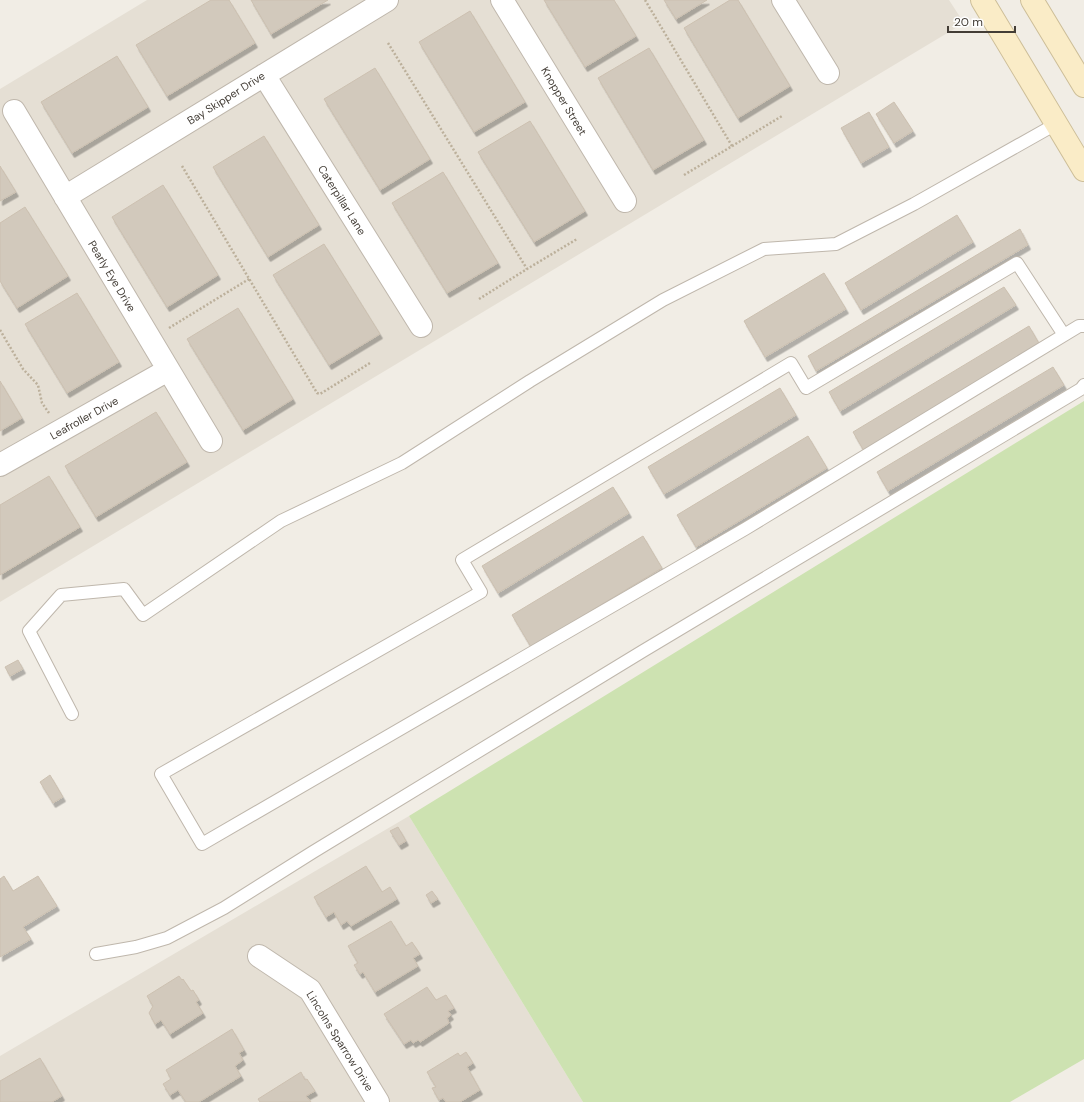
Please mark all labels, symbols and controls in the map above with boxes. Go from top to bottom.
scale bar [948,8,1015,34]
text: 20 m [954,14,983,30]
street label: Knopper Street [538,64,590,138]
street label: Bay Skipper Drive [184,68,268,128]
street label: Caterpillar Lane [315,162,369,238]
street label: Pearly Eye Drive [85,238,139,314]
street label: Leafroller Drive [47,393,121,443]
street label: Lincolns Sparrow Drive [303,988,377,1094]

